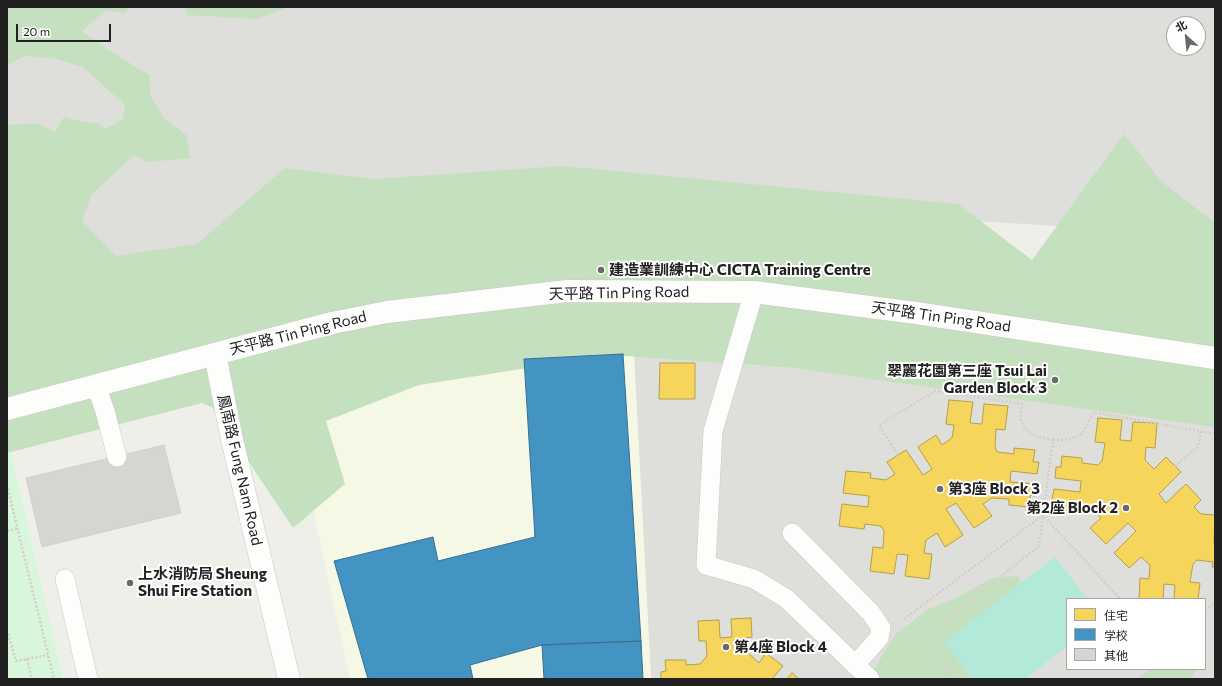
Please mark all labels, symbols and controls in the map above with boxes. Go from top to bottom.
scale bar [18,16,113,42]
north arrow [1166,16,1206,56]
text: 北 [1173,17,1189,34]
text: 20 m [23,24,50,38]
place label: 建造業訓練中心 CICTA Training Centre [609,261,871,279]
marker: 建造業訓練中心 CICTA Training Centre [596,265,606,275]
street label: 天平路 Tin Ping Road [549,283,689,303]
street label: 天平路 Tin Ping Road [870,298,1012,336]
street label: 天平路 Tin Ping Road [228,307,368,359]
place label: 翠麗花園第三座 Tsui Lai Garden Block 3 [887,362,1047,397]
marker: 翠麗花園第三座 Tsui Lai Garden Block 3 [1050,375,1060,385]
street label: 鳳南路 Fung Nam Road [214,393,266,547]
place label: 第3座 Block 3 [948,480,1040,498]
marker: 第3座 Block 3 [935,484,945,494]
place label: 第2座 Block 2 [1026,499,1118,517]
marker: 第2座 Block 2 [1121,503,1131,513]
place label: 上水消防局 Sheung Shui Fire Station [138,565,267,600]
marker: 上水消防局 Sheung Shui Fire Station [125,578,135,588]
legend [1066,598,1206,670]
text: 住宅 [1104,608,1128,622]
text: 学校 [1104,628,1128,642]
place label: 第4座 Block 4 [734,638,827,656]
marker: 第4座 Block 4 [721,642,731,652]
text: 其他 [1104,648,1128,662]

